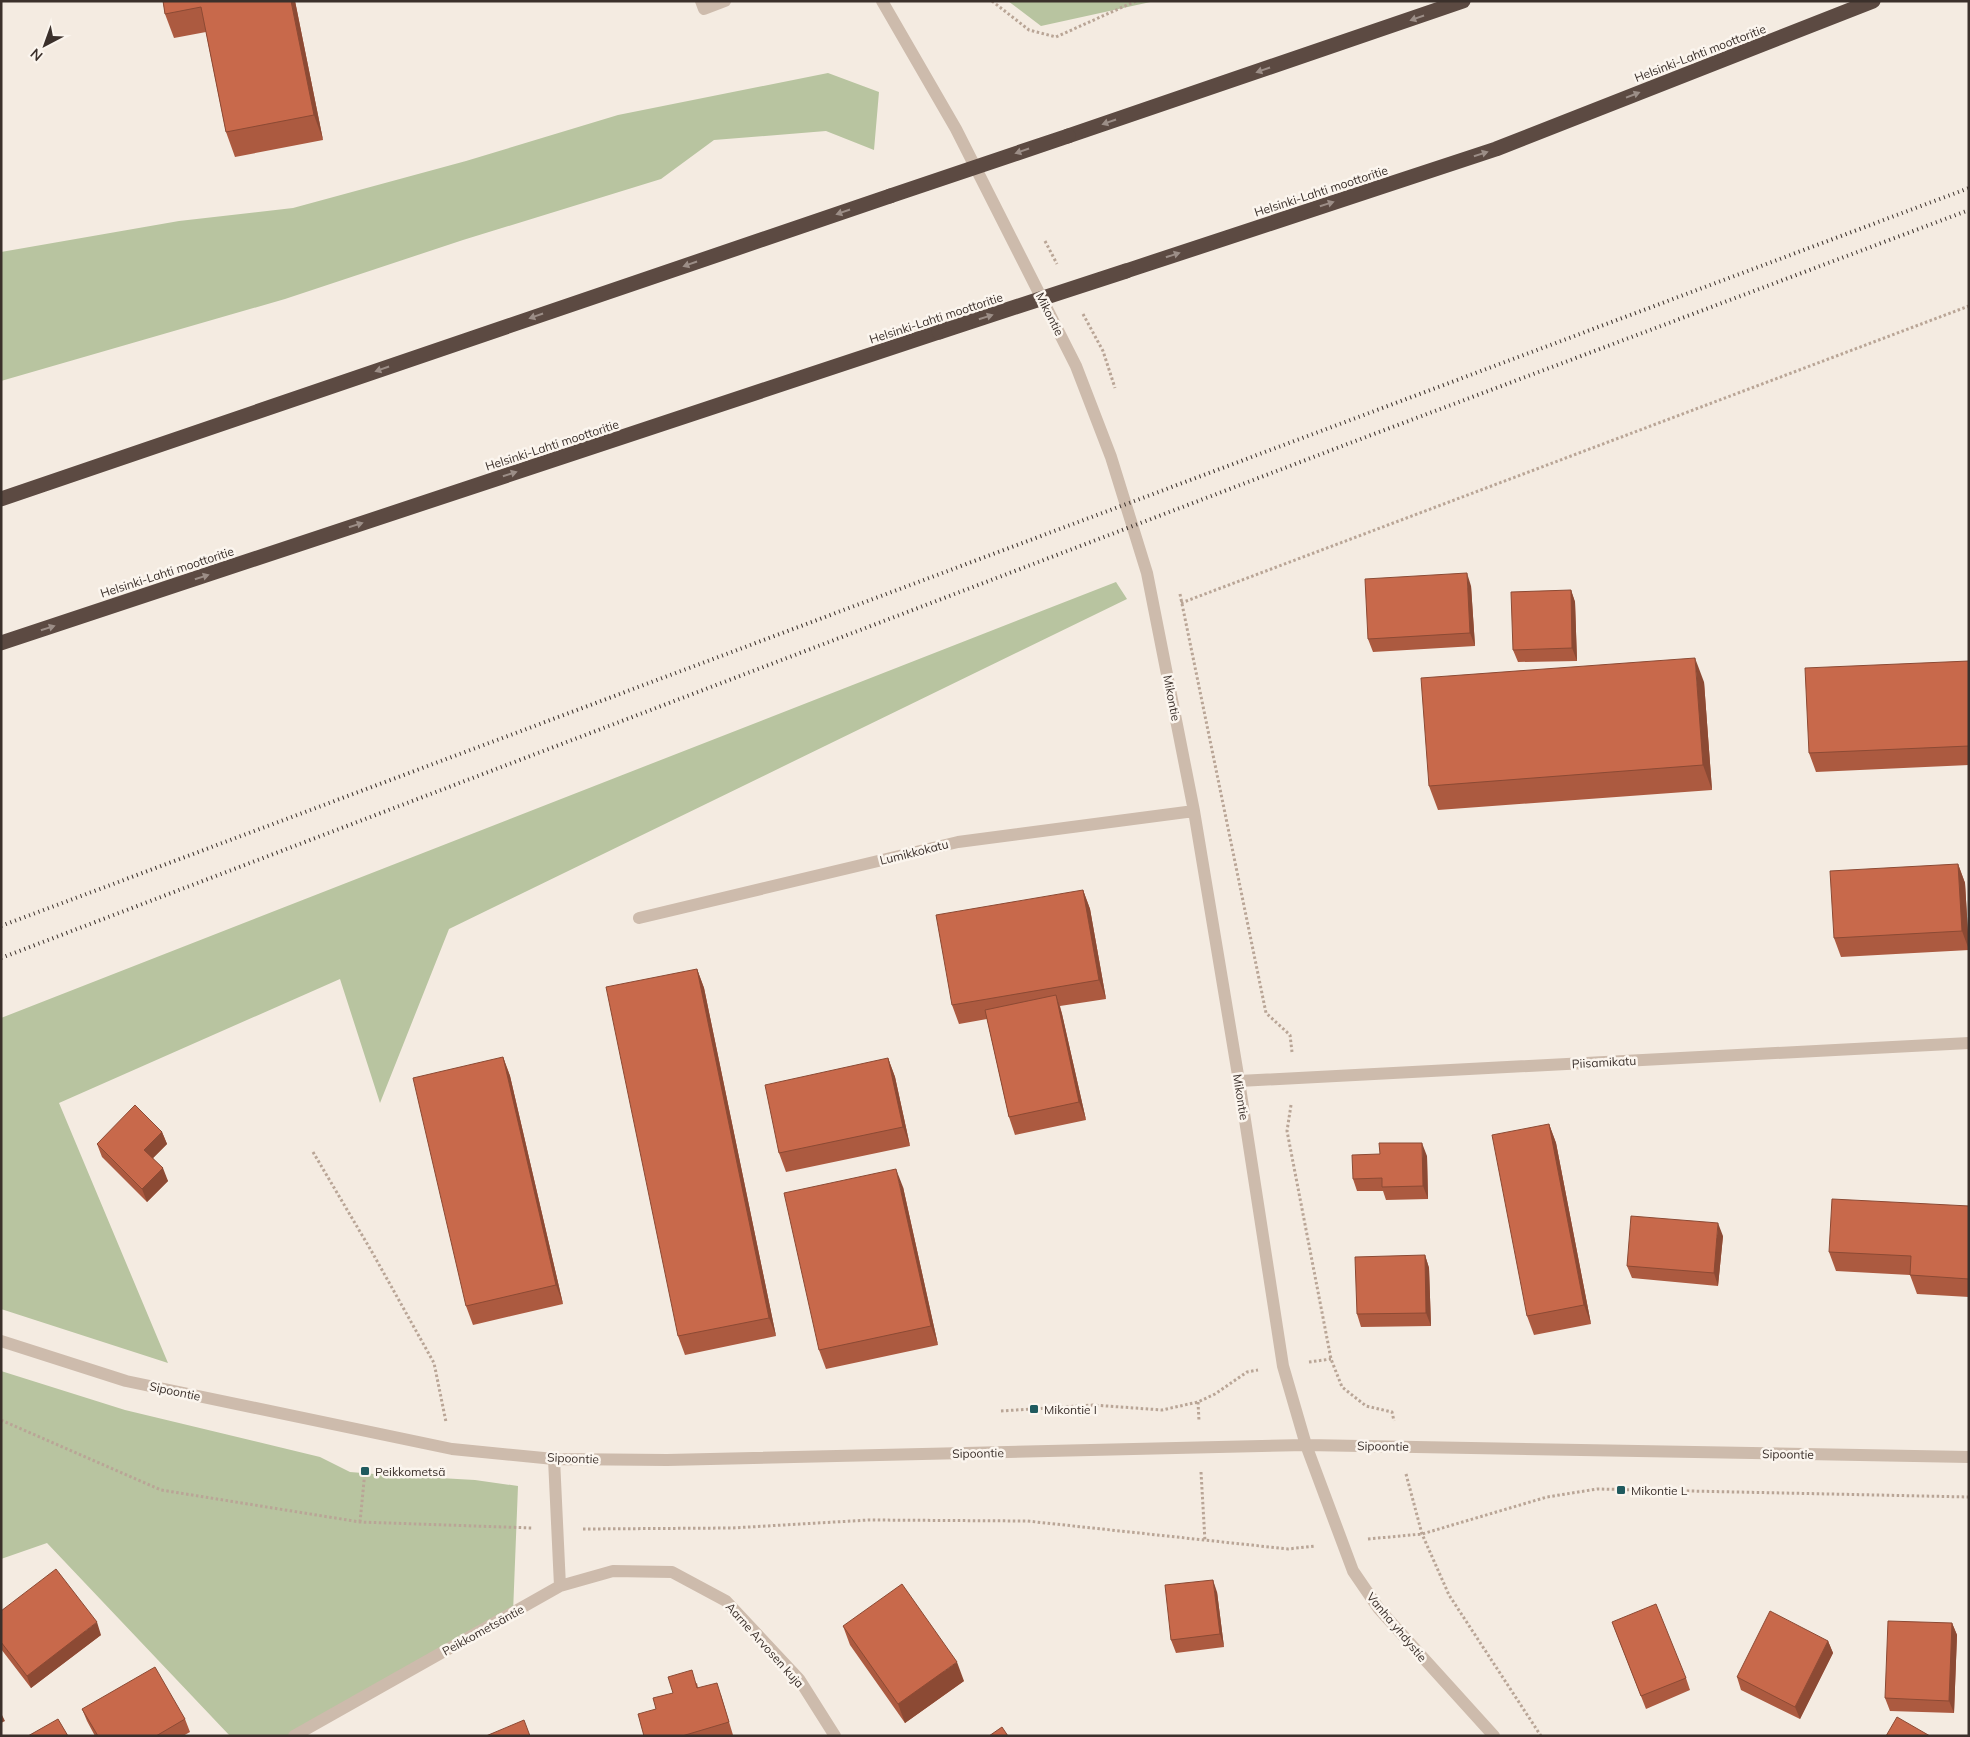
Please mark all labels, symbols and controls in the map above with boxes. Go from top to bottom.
one-way arrow [1409,14,1424,22]
north arrow [20,20,70,70]
street label: Helsinki-Lahti moottoritie [1632,21,1768,85]
text: N [27,45,46,65]
one-way arrow [1255,66,1270,74]
one-way arrow [1626,91,1641,99]
one-way arrow [1101,118,1116,126]
one-way arrow [1015,148,1030,156]
one-way arrow [1474,149,1489,157]
street label: Helsinki-Lahti moottoritie [1252,162,1390,220]
one-way arrow [1320,200,1335,208]
one-way arrow [836,209,851,216]
one-way arrow [1165,251,1180,259]
one-way arrow [682,261,697,268]
street label: Helsinki-Lahti moottoritie [867,289,1005,347]
street label: Mikontie [1033,290,1067,338]
one-way arrow [528,313,543,321]
one-way arrow [978,313,993,320]
one-way arrow [374,365,389,373]
street label: Helsinki-Lahti moottoritie [483,416,621,474]
one-way arrow [503,470,518,478]
one-way arrow [349,521,364,529]
street label: Helsinki-Lahti moottoritie [98,543,236,601]
one-way arrow [194,572,209,580]
one-way arrow [40,623,55,631]
street label: Mikontie [1160,674,1184,722]
street label: Lumikkokatu [878,836,950,868]
street label: Piisamikatu [1571,1053,1637,1071]
street label: Mikontie [1230,1073,1252,1121]
street label: Sipoontie [148,1378,202,1404]
place label: Mikontie I [1044,1402,1097,1417]
marker: Mikontie I [1028,1403,1040,1415]
street label: Sipoontie [1357,1438,1409,1454]
street label: Sipoontie [952,1445,1004,1461]
street label: Sipoontie [1762,1446,1814,1462]
street label: Sipoontie [547,1450,599,1466]
place label: Peikkometsä [375,1464,445,1479]
marker: Peikkometsä [359,1465,371,1477]
place label: Mikontie L [1631,1483,1688,1498]
marker: Mikontie L [1615,1484,1627,1496]
street label: Vanha yhdystie [1364,1589,1430,1665]
street label: Aarne Arvosen kuja [723,1599,807,1691]
street label: Peikkometsäntie [440,1601,526,1659]

